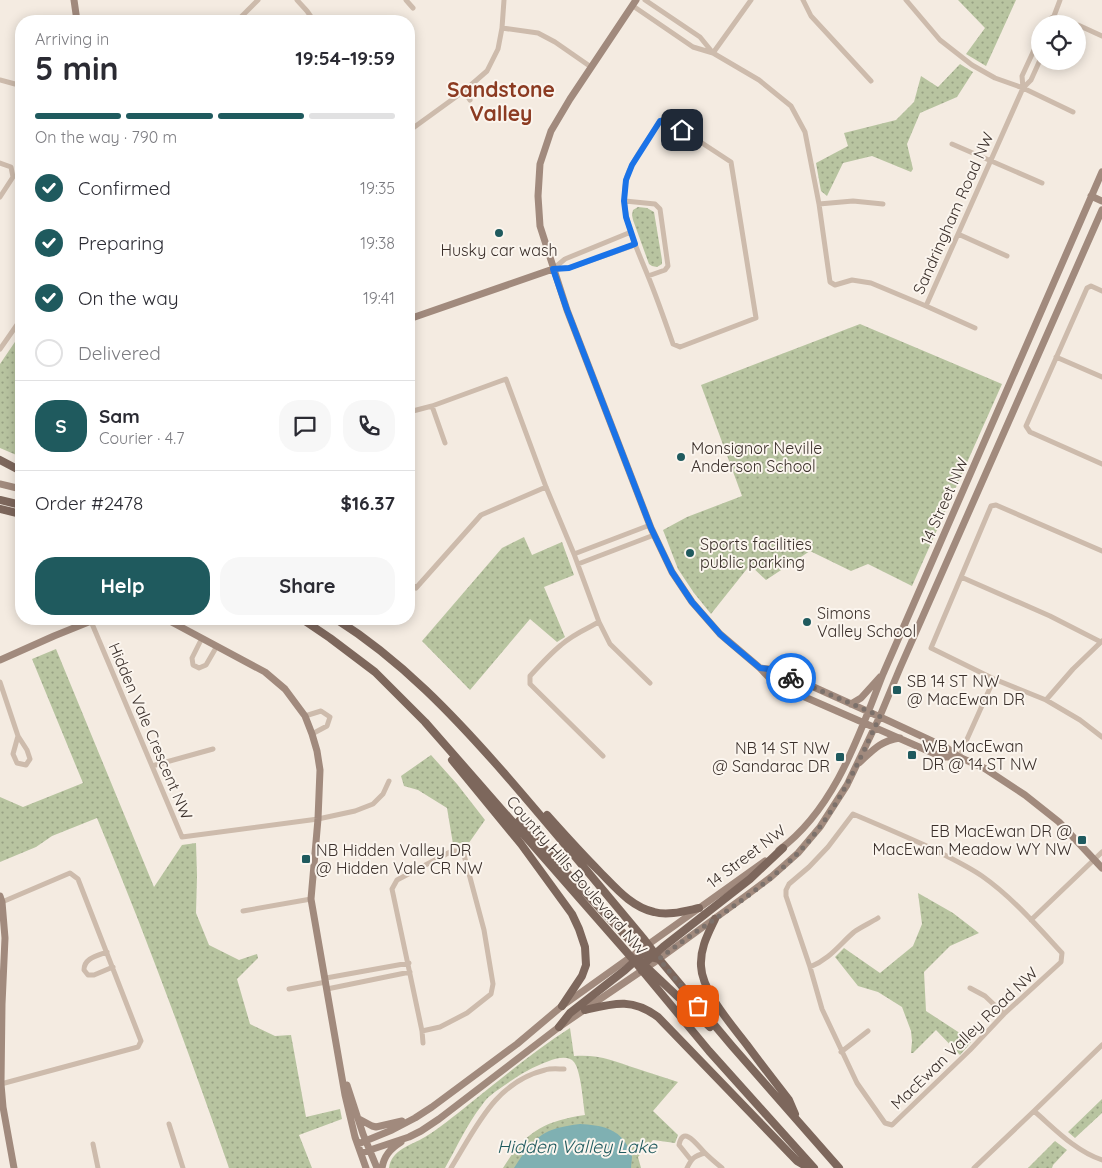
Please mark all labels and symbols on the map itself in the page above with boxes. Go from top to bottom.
district label: Sandstone Valley [447,76,555,126]
pin [661,109,703,151]
street label: Sandringham Road NW [908,129,998,297]
marker: Husky car wash [493,227,505,239]
place label: Husky car wash [440,240,558,260]
place label: Monsignor Neville Anderson School [691,438,822,476]
marker: Monsignor Neville Anderson School [675,451,687,463]
street label: 14 Street NW [916,454,972,548]
place label: Sports facilities public parking [700,534,812,572]
marker: Sports facilities public parking [684,547,696,559]
place label: Simons Valley School [817,603,916,641]
marker: Simons Valley School [801,616,813,628]
street label: Hidden Vale Crescent NW [105,639,197,823]
courier [766,653,816,703]
place label: SB 14 ST NW @ MacEwan DR [907,671,1025,709]
marker: SB 14 ST NW @ MacEwan DR [891,684,903,696]
place label: WB MacEwan DR @ 14 ST NW [922,736,1037,774]
place label: NB 14 ST NW @ Sandarac DR [712,738,830,776]
marker: WB MacEwan DR @ 14 ST NW [906,749,918,761]
marker: NB 14 ST NW @ Sandarac DR [834,751,846,763]
street label: Country Hills Boulevard NW [502,791,652,959]
street label: 14 Street NW [703,820,789,892]
place label: EB MacEwan DR @ MacEwan Meadow WY NW [873,821,1072,859]
marker: EB MacEwan DR @ MacEwan Meadow WY NW [1076,834,1088,846]
place label: NB Hidden Valley DR @ Hidden Vale CR NW [316,840,483,878]
marker: NB Hidden Valley DR @ Hidden Vale CR NW [300,853,312,865]
street label: MacEwan Valley Road NW [886,963,1042,1113]
pin [677,985,719,1027]
water label: Hidden Valley Lake [497,1135,658,1158]

